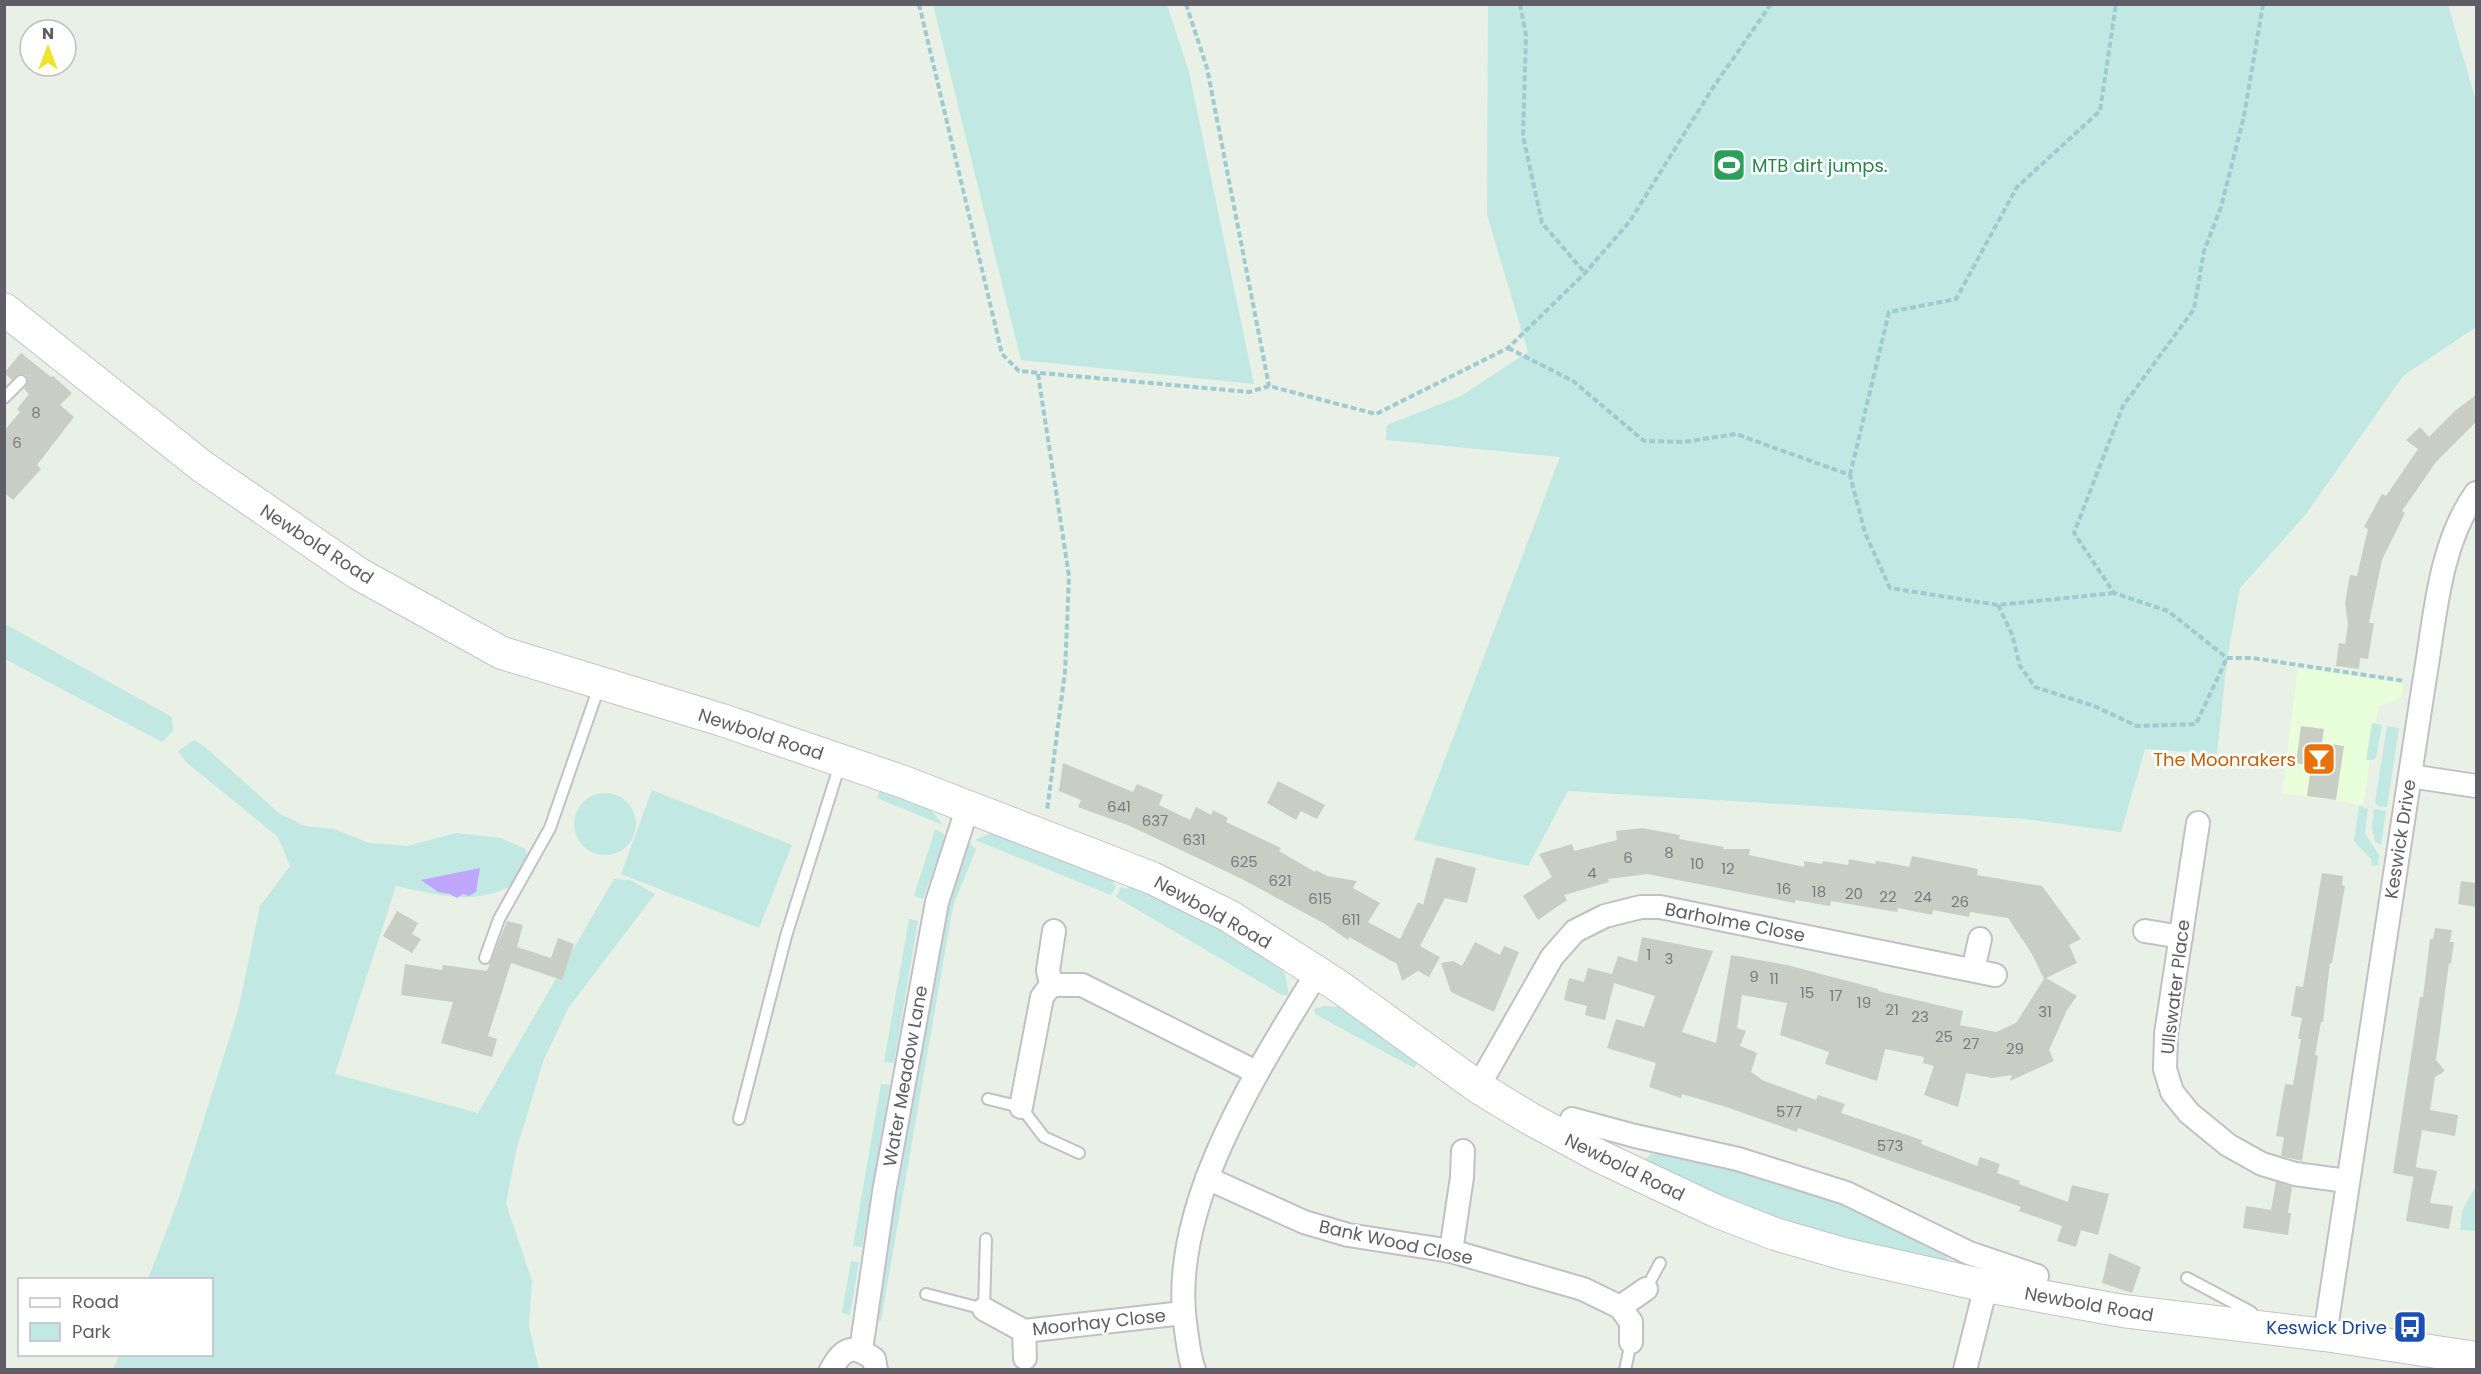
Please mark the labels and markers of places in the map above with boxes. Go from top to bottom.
sports icon: MTB dirt jumps. [1711,147,1747,183]
place label: MTB dirt jumps. [1752,153,1888,178]
bar icon: The Moonrakers [2301,741,2337,777]
place label: The Moonrakers [2153,747,2296,772]
bus stop icon: Keswick Drive [2392,1309,2428,1345]
place label: Keswick Drive [2266,1315,2387,1340]

